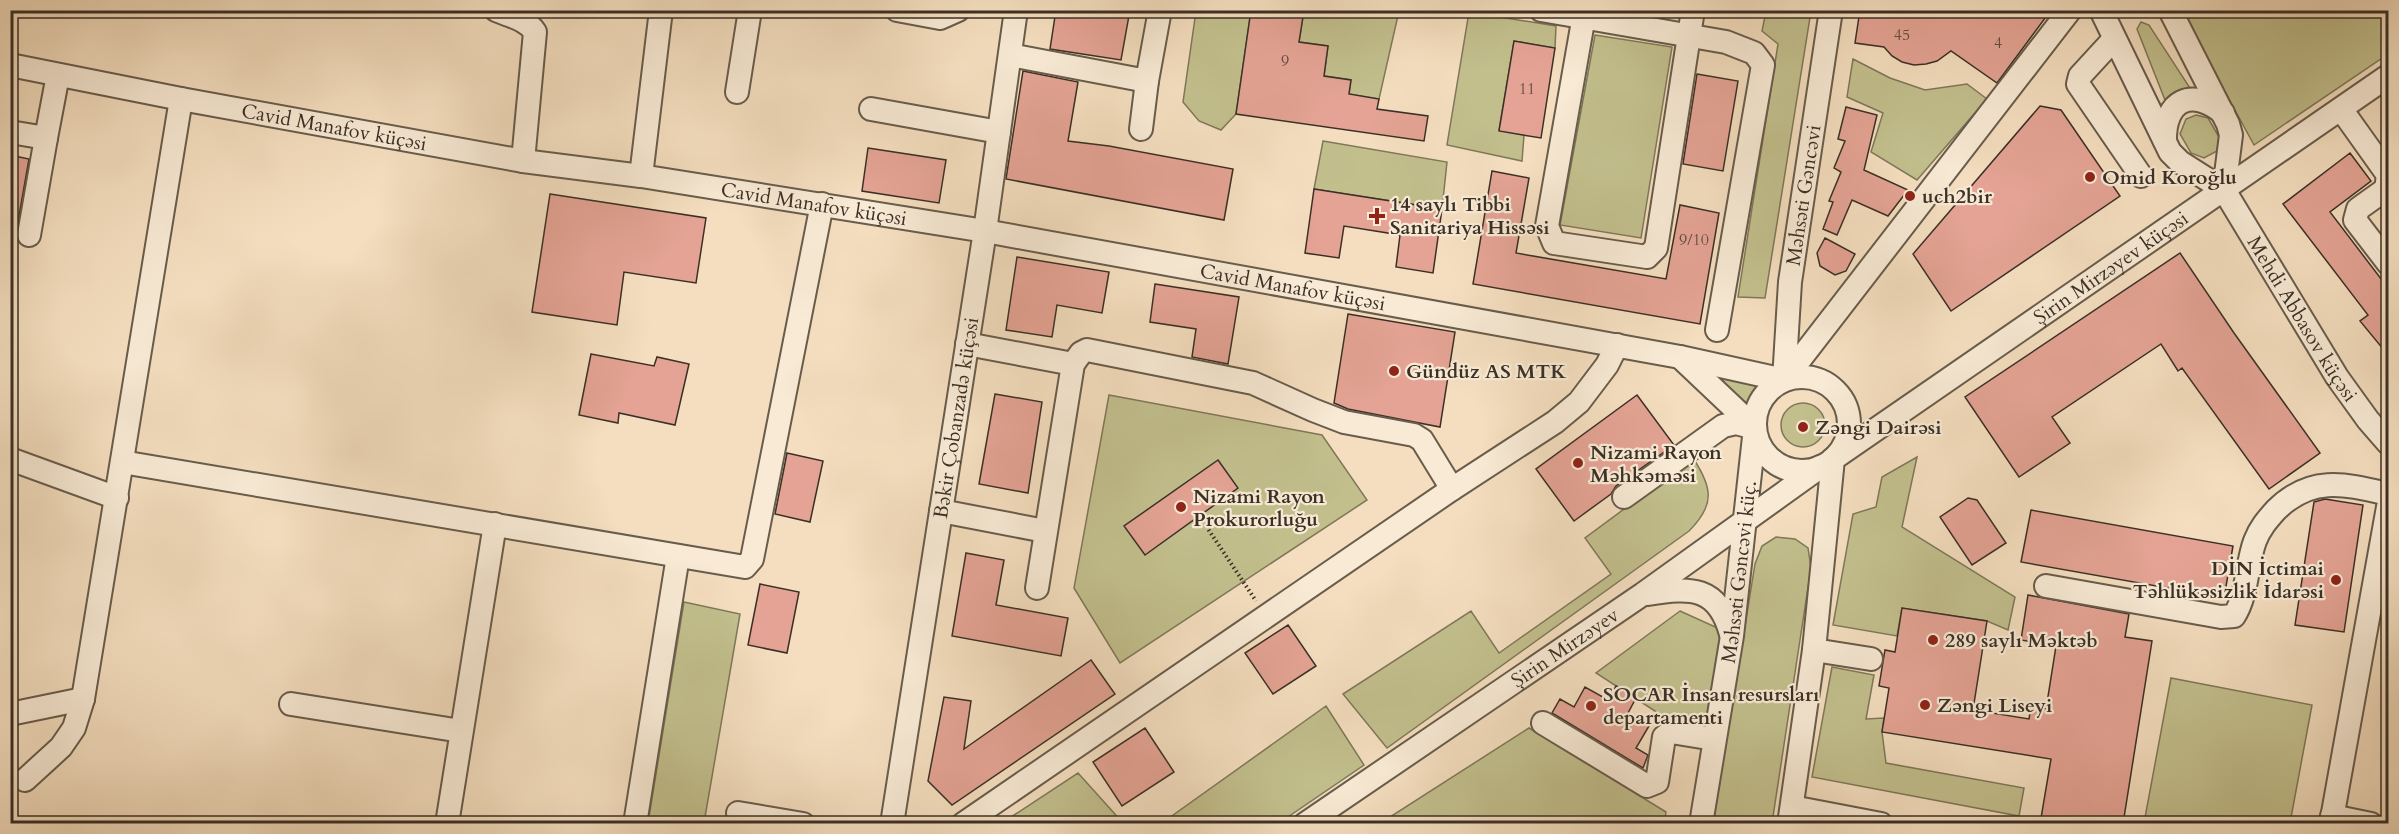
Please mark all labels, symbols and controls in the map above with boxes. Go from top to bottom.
house number: 45 [1894,24,1910,46]
house number: 4 [1994,32,2002,54]
house number: 9 [1281,50,1289,72]
house number: 11 [1519,78,1535,100]
street label: Cavid Manafov küçəsi [239,97,429,157]
street label: Məhsəti Gəncəvi [1779,122,1827,268]
place label: Omid Koroğlu [2102,164,2237,191]
marker: Omid Koroğlu [2083,170,2097,184]
street label: Cavid Manafov küçəsi [719,175,909,232]
place label: uch2bir [1922,183,1993,210]
marker: uch2bir [1903,189,1917,203]
place label: 14 saylı Tibbi Sanitariya Hissəsi [1390,191,1550,241]
street label: Şirin Mirzəyev küçəsi [2028,204,2194,330]
marker: 14 saylı Tibbi Sanitariya Hissəsi [1368,207,1386,225]
house number: 9/10 [1679,229,1709,251]
street label: Mehdi Abbasov küçəsi [2241,231,2364,407]
street label: Cavid Manafov küçəsi [1198,257,1388,317]
street label: Bəkir Çobanzadə küçəsi [927,315,985,521]
place label: Gündüz AS MTK [1406,358,1567,385]
marker: Gündüz AS MTK [1387,364,1401,378]
place label: Zəngi Dairəsi [1815,414,1942,441]
marker: Zəngi Dairəsi [1796,420,1810,434]
place label: Nizami Rayon Məhkəməsi [1590,439,1722,489]
marker: Nizami Rayon Məhkəməsi [1571,456,1585,470]
street label: Məhsəti Gəncəvi küç. [1714,479,1763,665]
place label: Nizami Rayon Prokurorluğu [1193,483,1325,533]
marker: Nizami Rayon Prokurorluğu [1174,500,1188,514]
place label: DİN İctimai Təhlükəsizlik İdarəsi [2133,555,2324,605]
marker: DİN İctimai Təhlükəsizlik İdarəsi [2329,573,2343,587]
street label: Şirin Mirzəyev [1505,601,1625,694]
place label: 289 saylı Məktəb [1945,627,2098,654]
marker: 289 saylı Məktəb [1926,633,1940,647]
place label: SOCAR İnsan resursları departamenti [1603,681,1819,731]
place label: Zəngi Liseyi [1937,692,2052,719]
marker: Zəngi Liseyi [1918,698,1932,712]
marker: SOCAR İnsan resursları departamenti [1584,699,1598,713]

